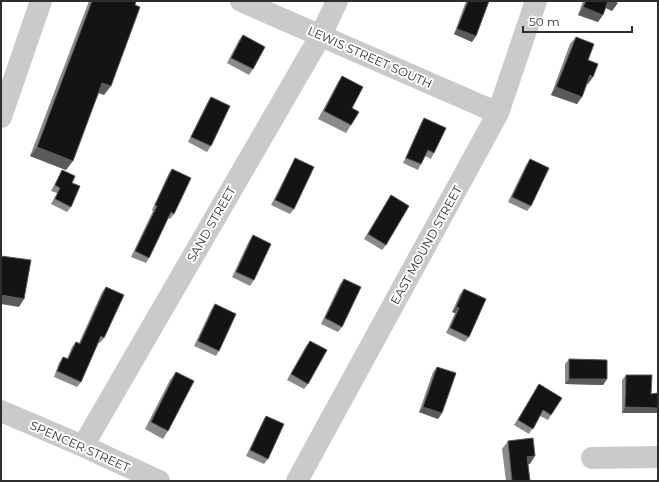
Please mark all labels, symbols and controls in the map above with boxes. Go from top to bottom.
scale bar [523,8,632,34]
text: 50 m [529,14,560,29]
street label: LEWIS STREET SOUTH [305,23,435,91]
street label: EAST MOUND STREET [387,183,465,307]
street label: SAND STREET [183,184,239,264]
street label: SPENCER STREET [28,417,132,475]

